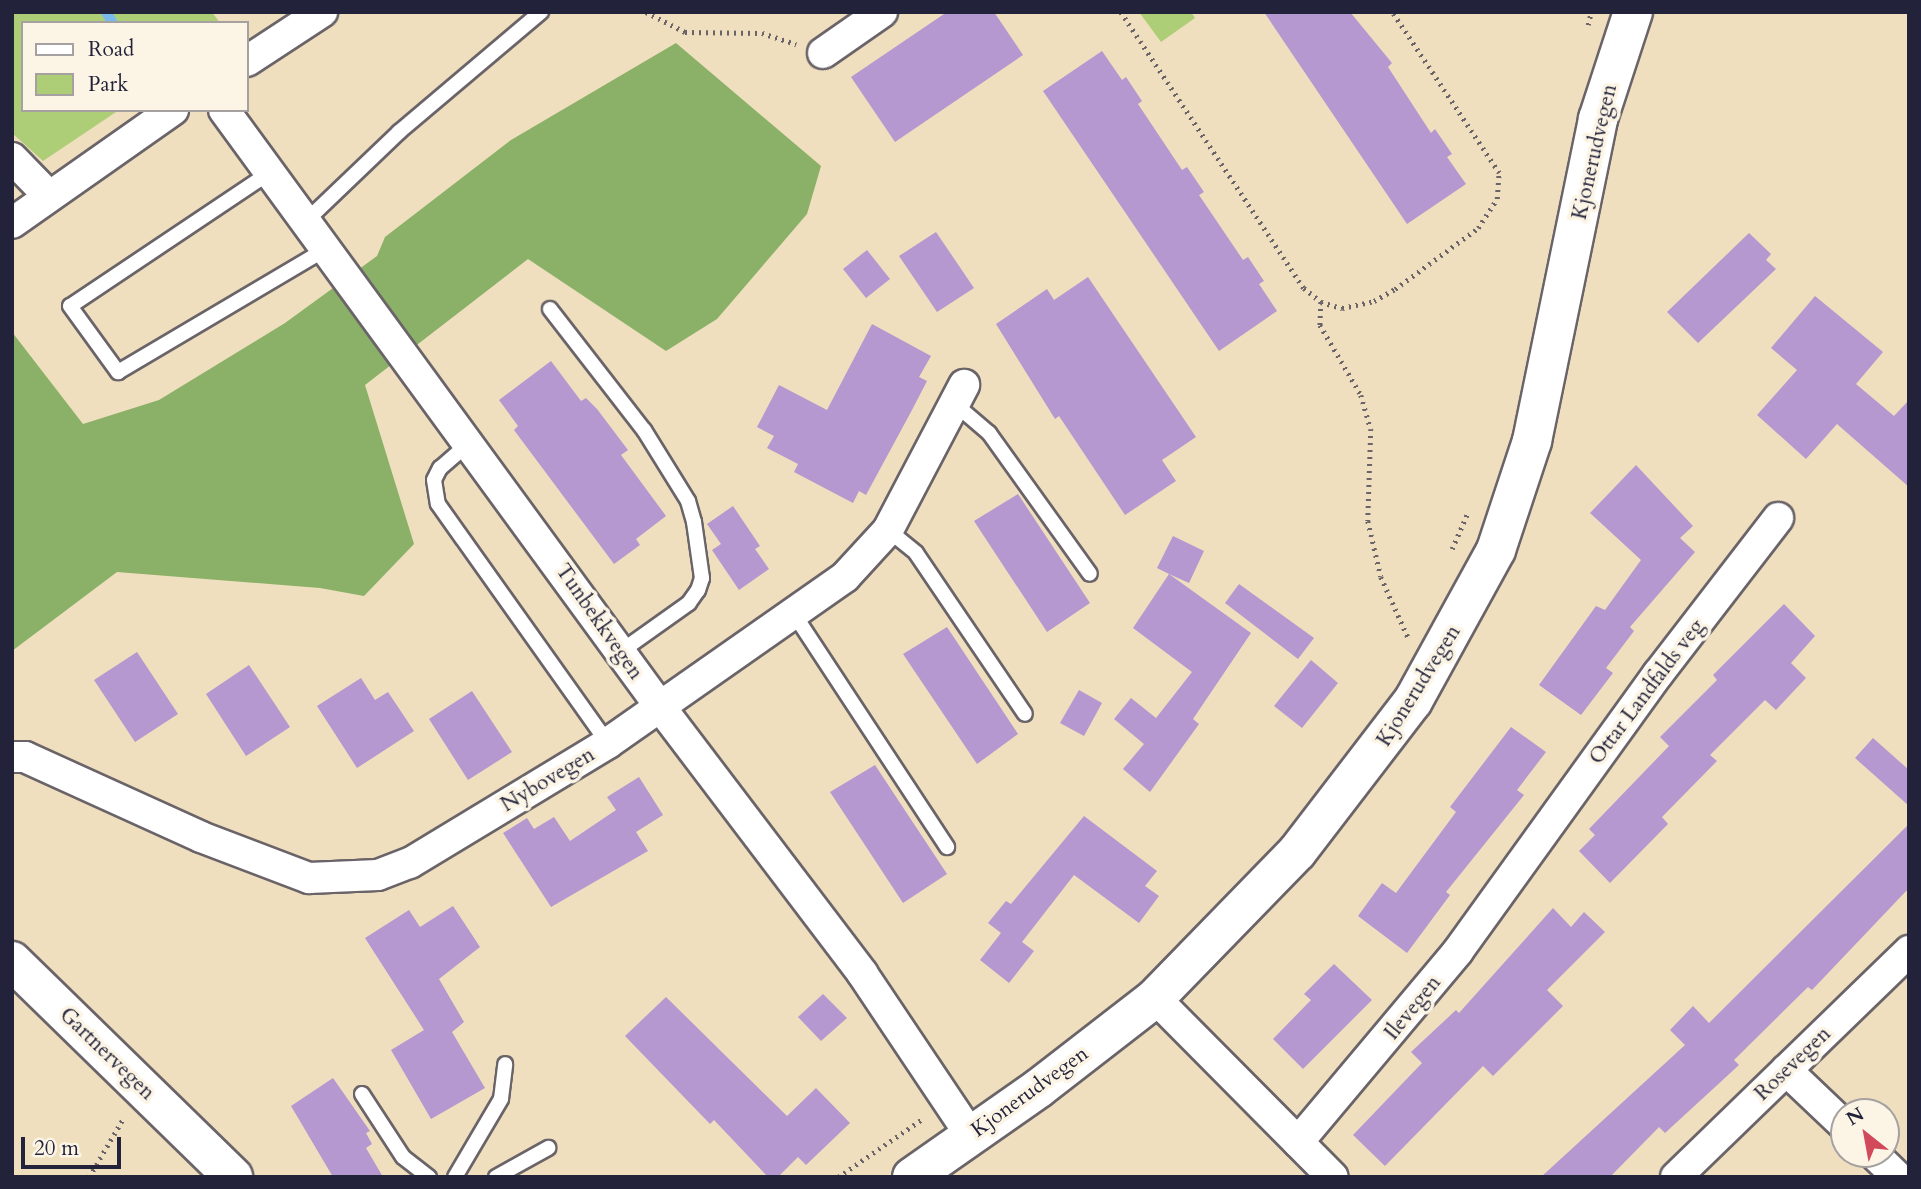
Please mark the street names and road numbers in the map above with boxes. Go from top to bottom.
street label: Kjonerudvegen [1567,82,1623,222]
street label: Tunbekkvegen [550,559,648,685]
street label: Ottar Landfalds veg [1584,614,1710,770]
street label: Kjonerudvegen [1372,621,1466,751]
street label: Nybovegen [496,742,600,818]
street label: Ilevegen [1379,971,1447,1045]
street label: Gartnervegen [54,1002,160,1106]
street label: Rosevegen [1750,1022,1836,1106]
street label: Kjonerudvegen [967,1041,1093,1143]

